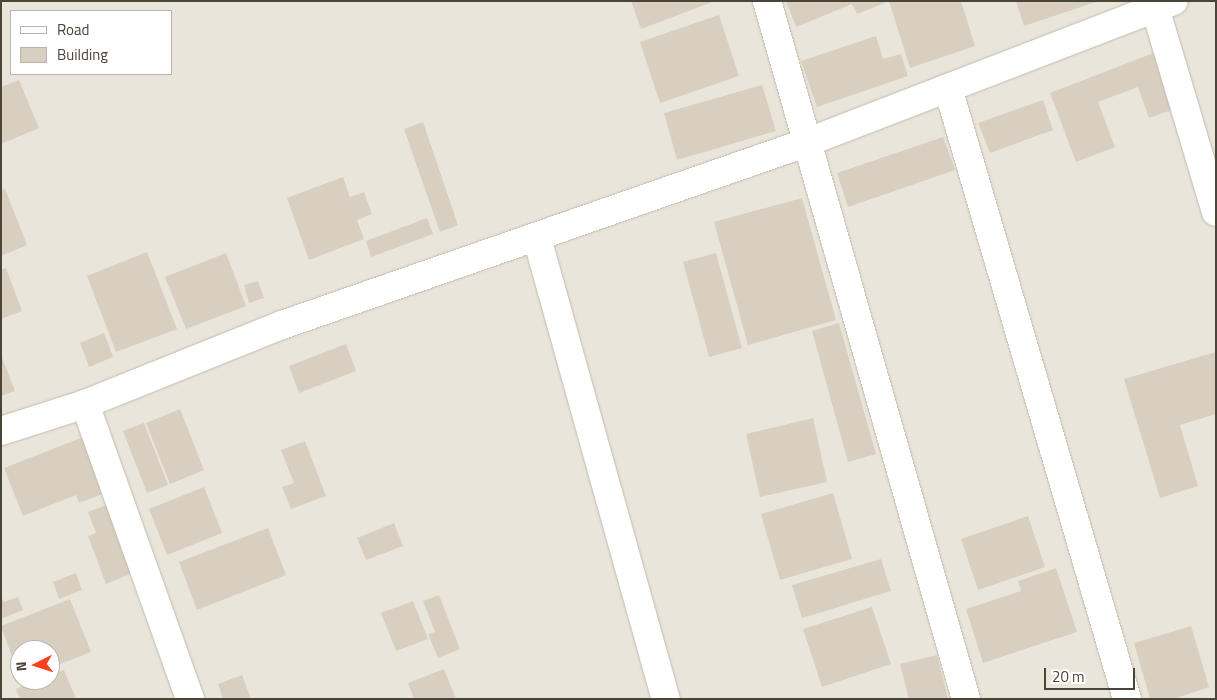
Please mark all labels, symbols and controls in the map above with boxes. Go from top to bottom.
legend [10,10,172,75]
text: Road [57,18,89,41]
text: Building [57,43,108,66]
north arrow [10,640,60,690]
scale bar [1047,658,1138,690]
text: N [10,661,31,672]
text: 20 m [1052,665,1085,688]

